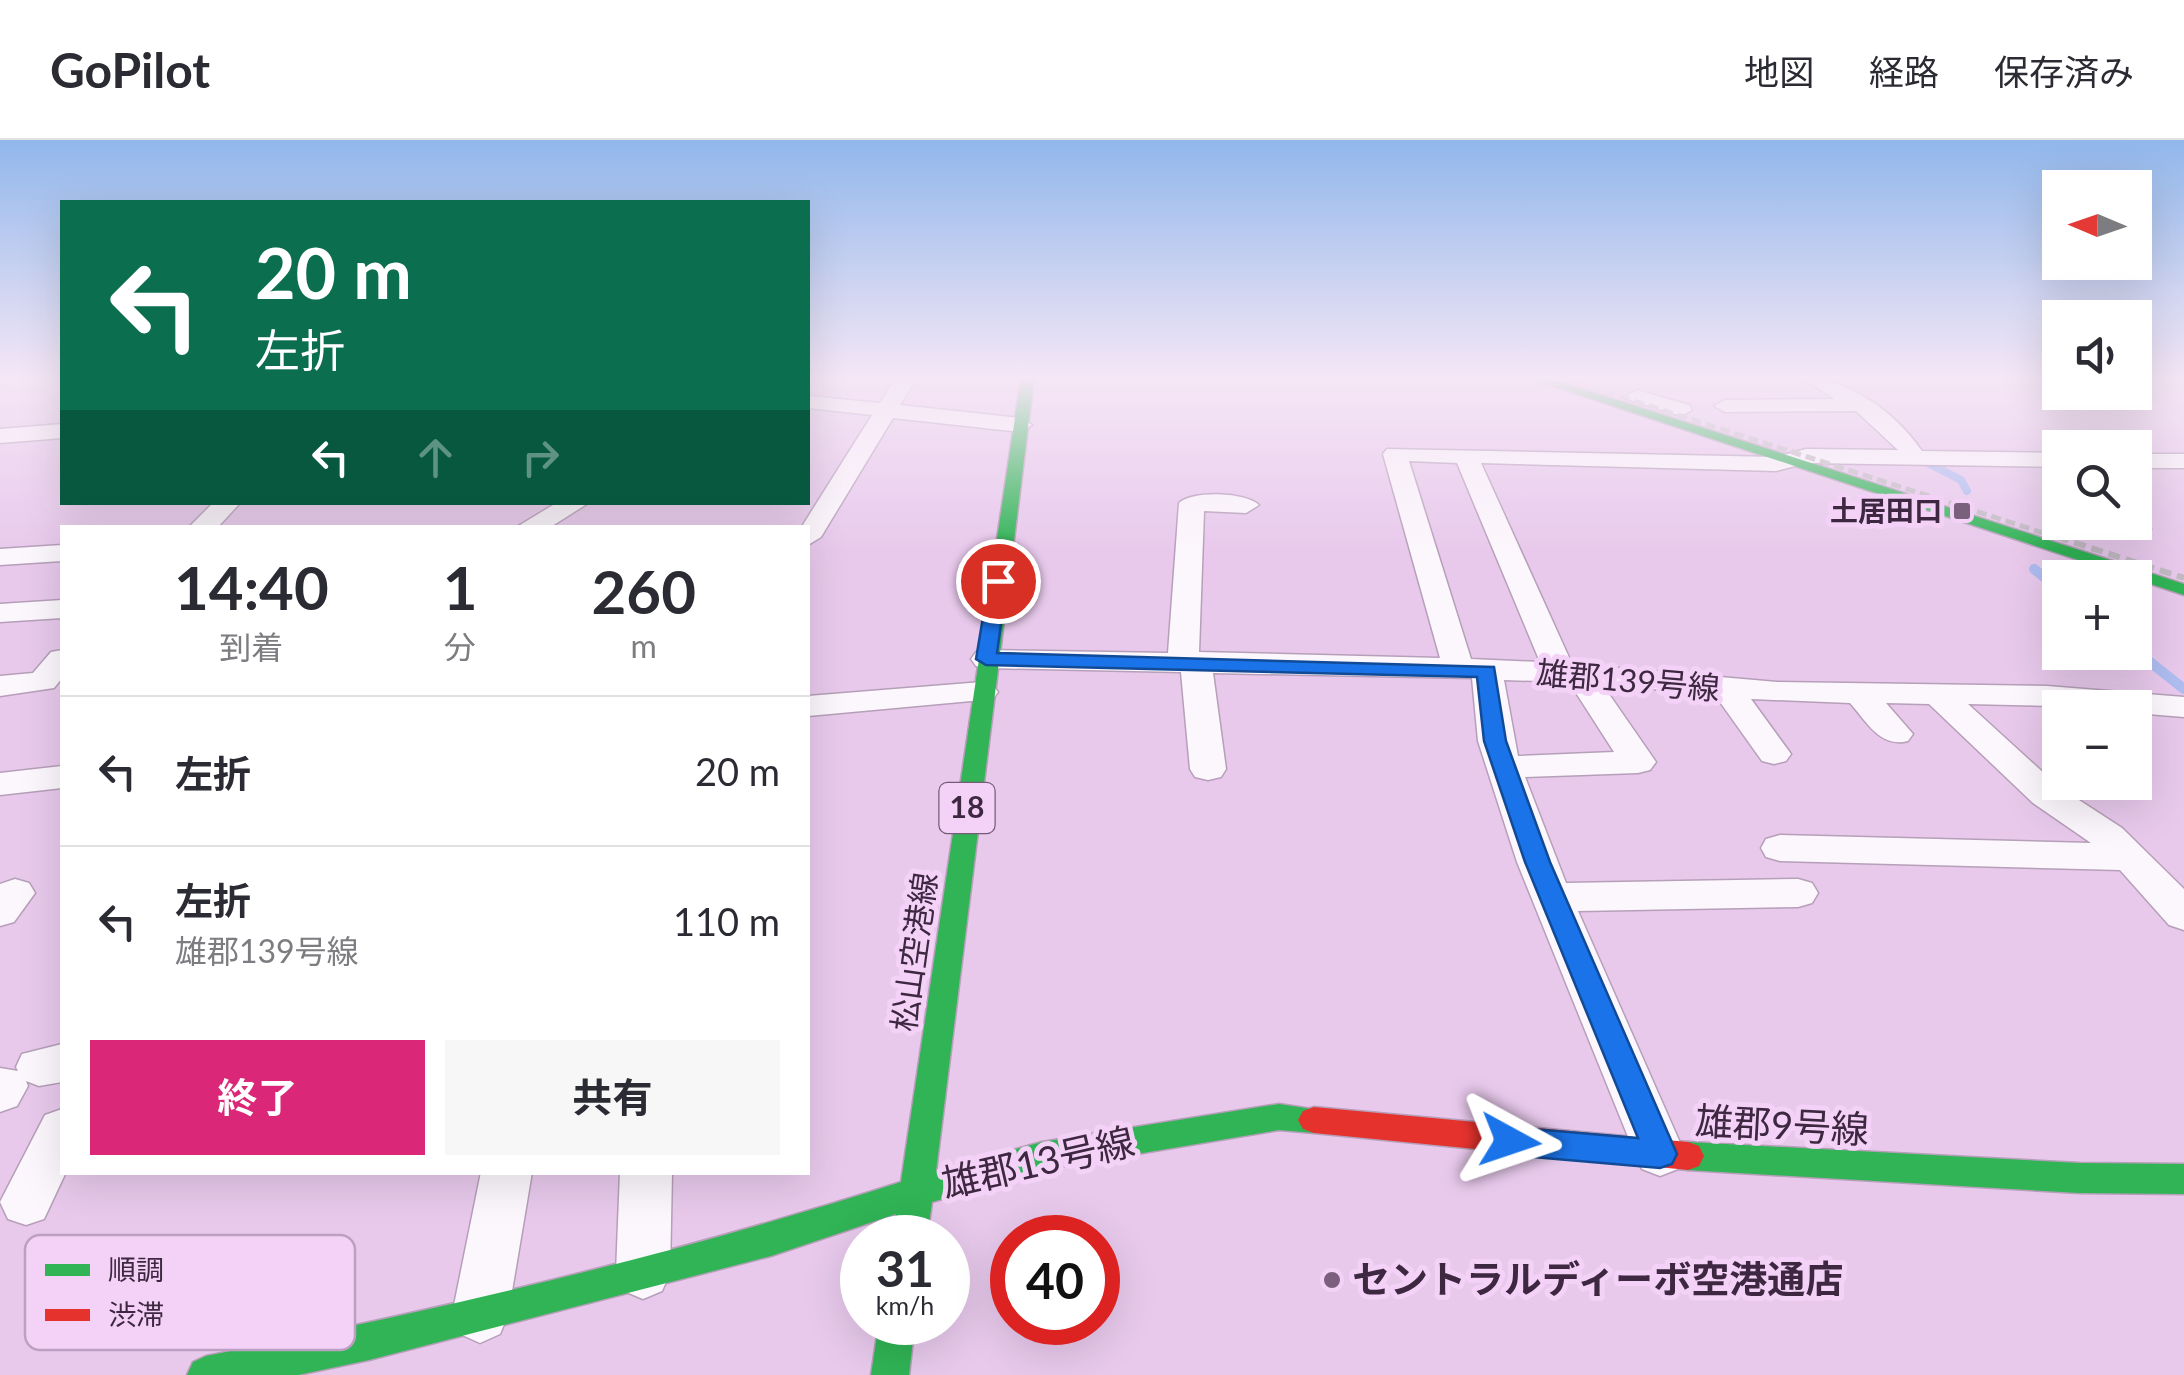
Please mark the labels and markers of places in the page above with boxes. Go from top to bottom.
place label: 土居田口 [1830,493,1942,527]
marker: 土居田口 [1951,500,1973,522]
pin [956,539,1041,624]
place label: セントラルディーボ空港通店 [1352,1255,1843,1301]
marker: セントラルディーボ空港通店 [1321,1269,1343,1291]

